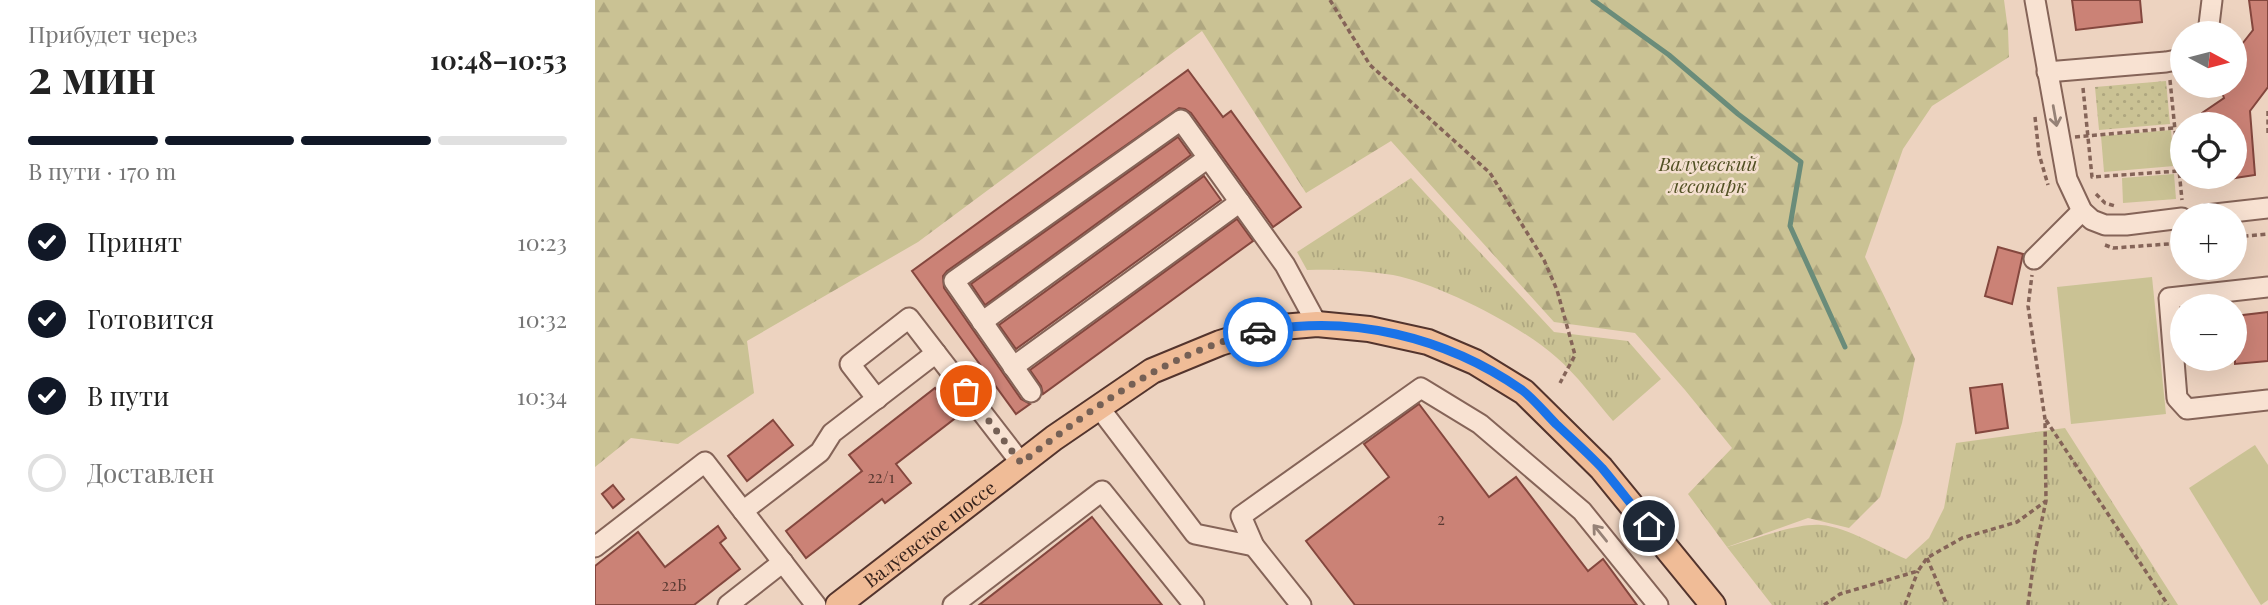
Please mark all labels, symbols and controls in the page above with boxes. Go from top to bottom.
text: Прибудет через [28,18,197,49]
north arrow [2170,21,2247,98]
map controls [2170,21,2247,371]
text: 10:48–10:53 [430,42,567,77]
text: 2 мин [28,44,156,106]
one-way arrow [2048,104,2062,127]
button: locate [2170,112,2247,189]
park label: Валуевский лесопарк [1658,150,1759,198]
text: В пути · 170 m [28,155,176,186]
button: + [2170,203,2247,280]
icon: check [28,223,66,261]
text: Принят [87,224,182,259]
text: 10:23 [517,226,567,257]
button: − [2170,294,2247,371]
courier [1223,297,1293,367]
icon: check [28,300,66,338]
text: Готовится [87,301,214,336]
text: 10:32 [517,303,567,334]
icon: car [1239,313,1277,351]
pin [936,361,996,421]
icon: bag [947,372,985,410]
icon: check [28,377,66,415]
text: В пути [87,378,169,413]
text: 10:34 [517,380,567,411]
text: Доставлен [87,455,214,490]
house number: 22/1 [867,466,895,487]
street label: Валуевское шоссе [858,474,1001,593]
pin [1619,496,1679,556]
icon: home [1630,507,1668,545]
house number: 2 [1437,508,1445,529]
one-way arrow [1592,524,1607,542]
house number: 22Б [662,574,686,595]

